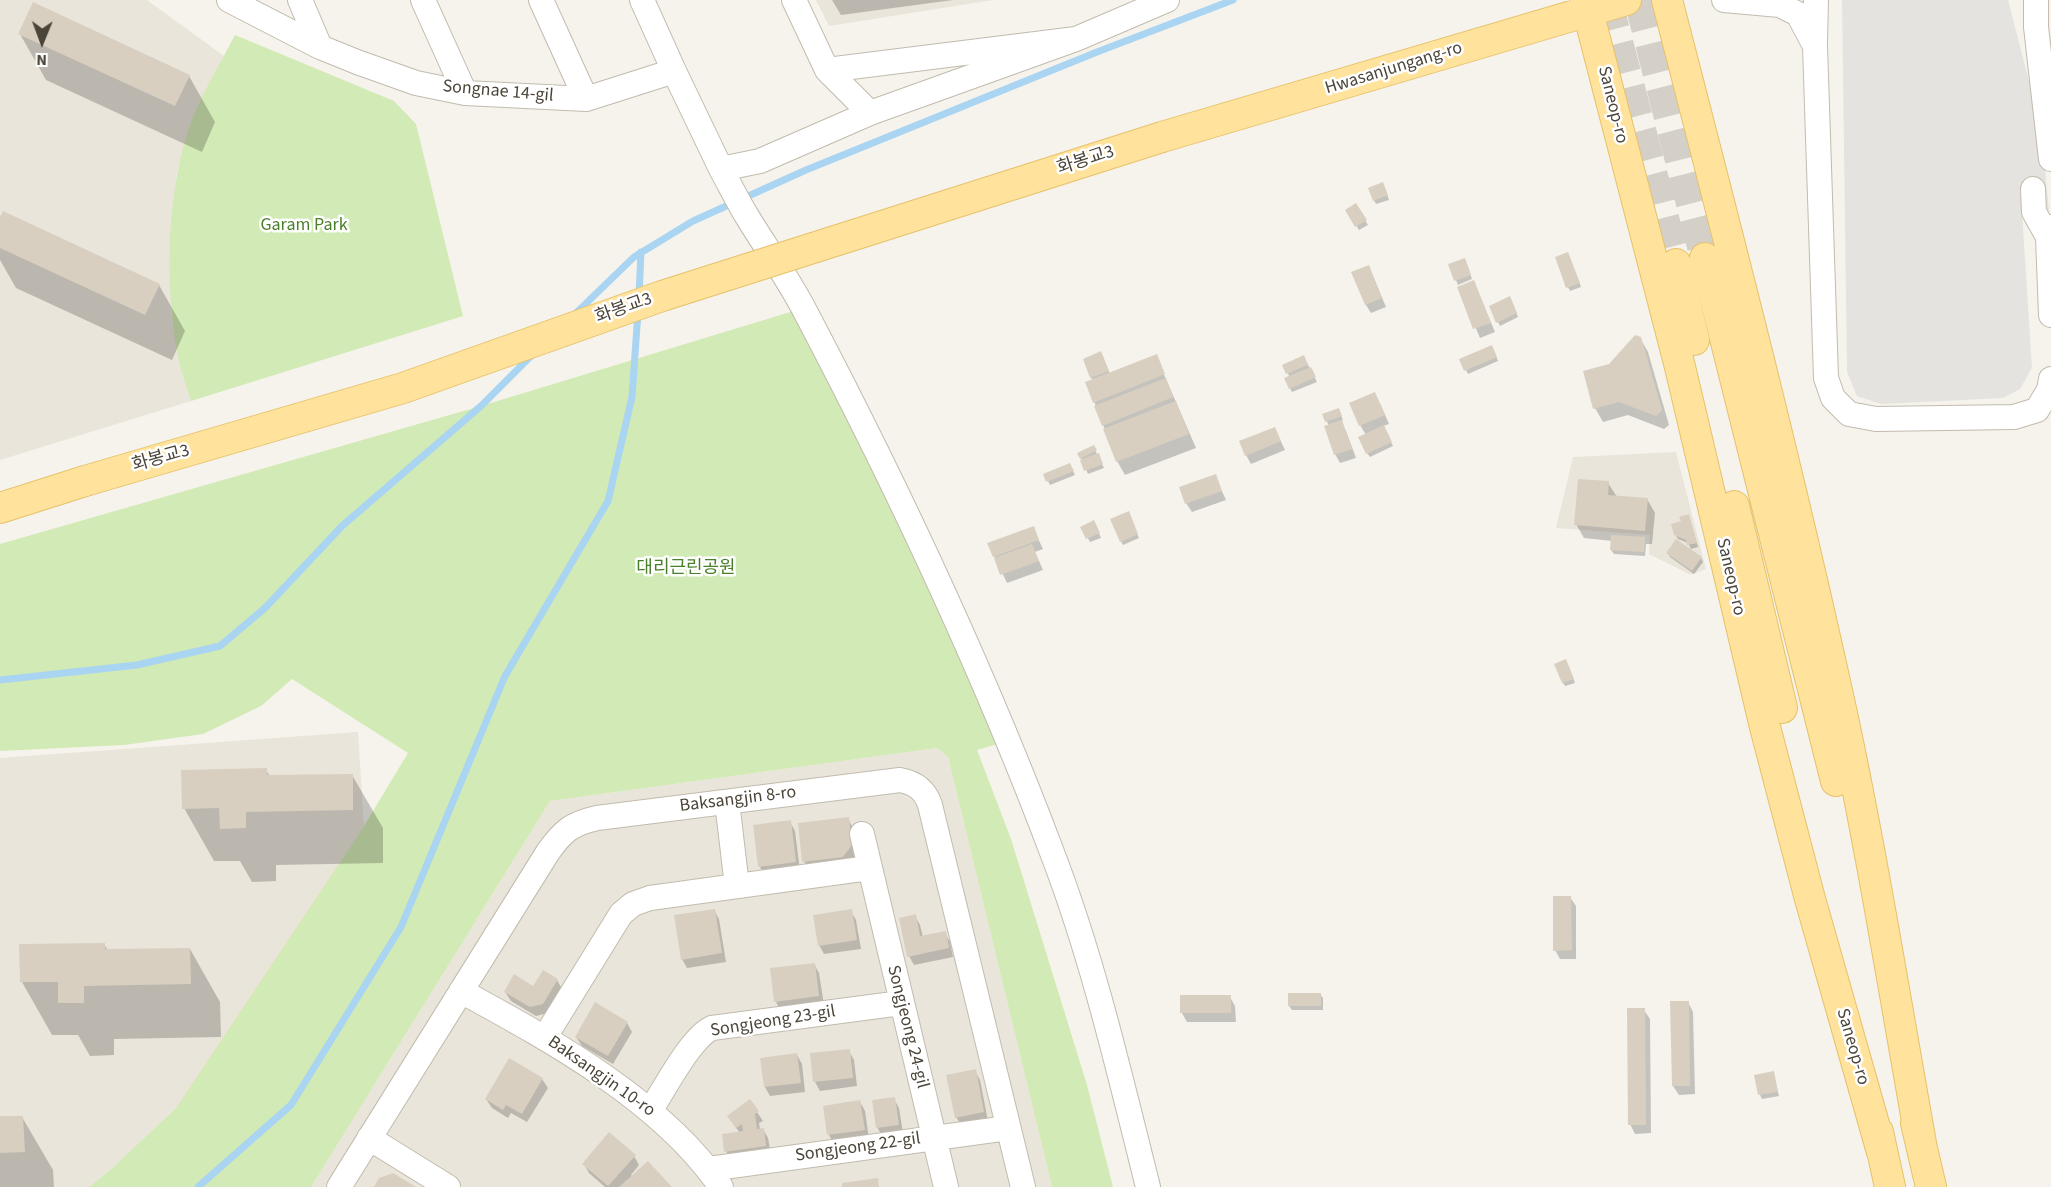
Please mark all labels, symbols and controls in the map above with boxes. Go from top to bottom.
north arrow [12,12,72,72]
street label: Hwasanjungang-ro [1323,38,1465,100]
text: N [36,49,47,71]
street label: Saneop-ro [1592,64,1632,146]
street label: Songnae 14-gil [442,76,554,108]
street label: 화봉교3 [1055,142,1117,180]
park label: Garam Park [260,215,348,237]
street label: 화봉교3 [593,289,655,329]
street label: 화봉교3 [130,441,192,477]
street label: Saneop-ro [1711,536,1749,618]
park label: 대리근린공원 [636,558,736,580]
street label: Baksangjin 8-ro [678,782,798,818]
street label: Songjeong 24-gil [881,963,933,1091]
street label: Songjeong 23-gil [709,1001,837,1043]
street label: Saneop-ro [1831,1006,1873,1088]
street label: Baksangjin 10-ro [543,1032,659,1122]
street label: Songjeong 22-gil [794,1129,922,1167]

